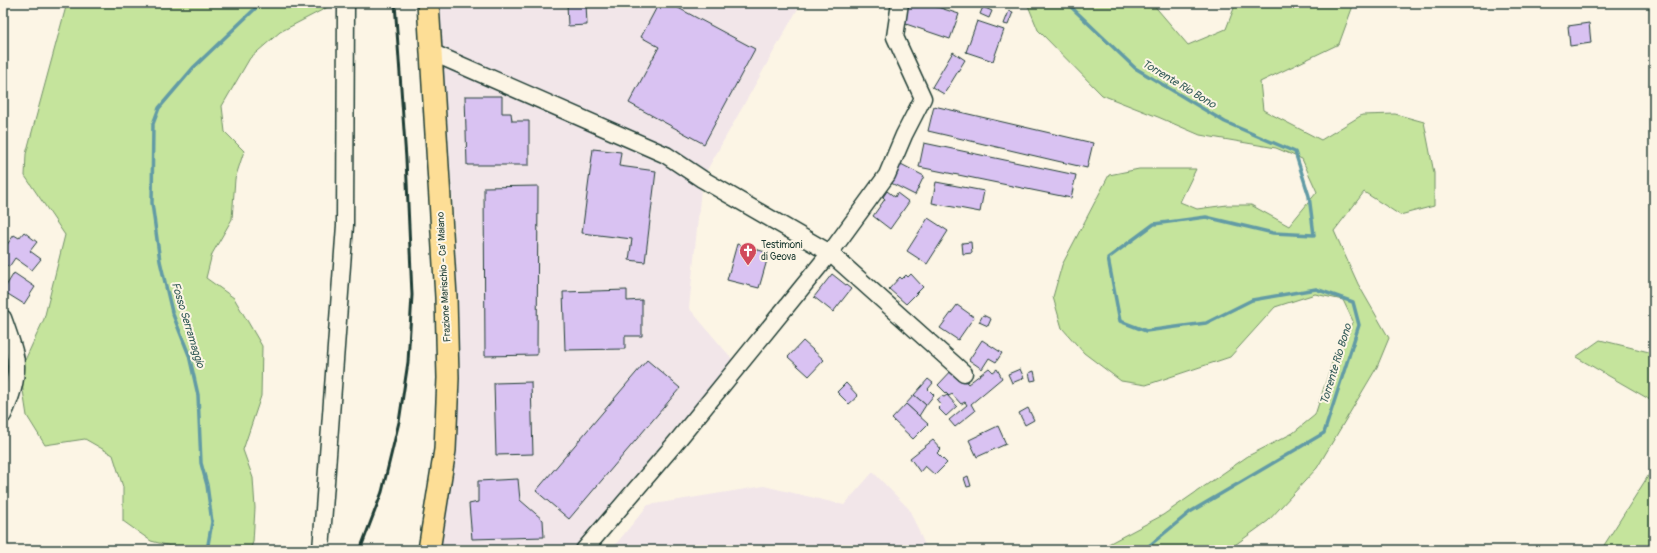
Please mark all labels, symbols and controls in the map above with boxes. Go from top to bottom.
water label: Torrente Rio Bono [1140,57,1219,112]
street label: Frazione Marischio - Ca' Maiano [435,211,453,343]
place label: Testimoni di Geova [761,239,803,263]
church icon: Testimoni di Geova [738,241,758,266]
water label: Fosso Serramaggio [169,281,208,370]
water label: Torrente Rio Bono [1318,321,1355,406]

